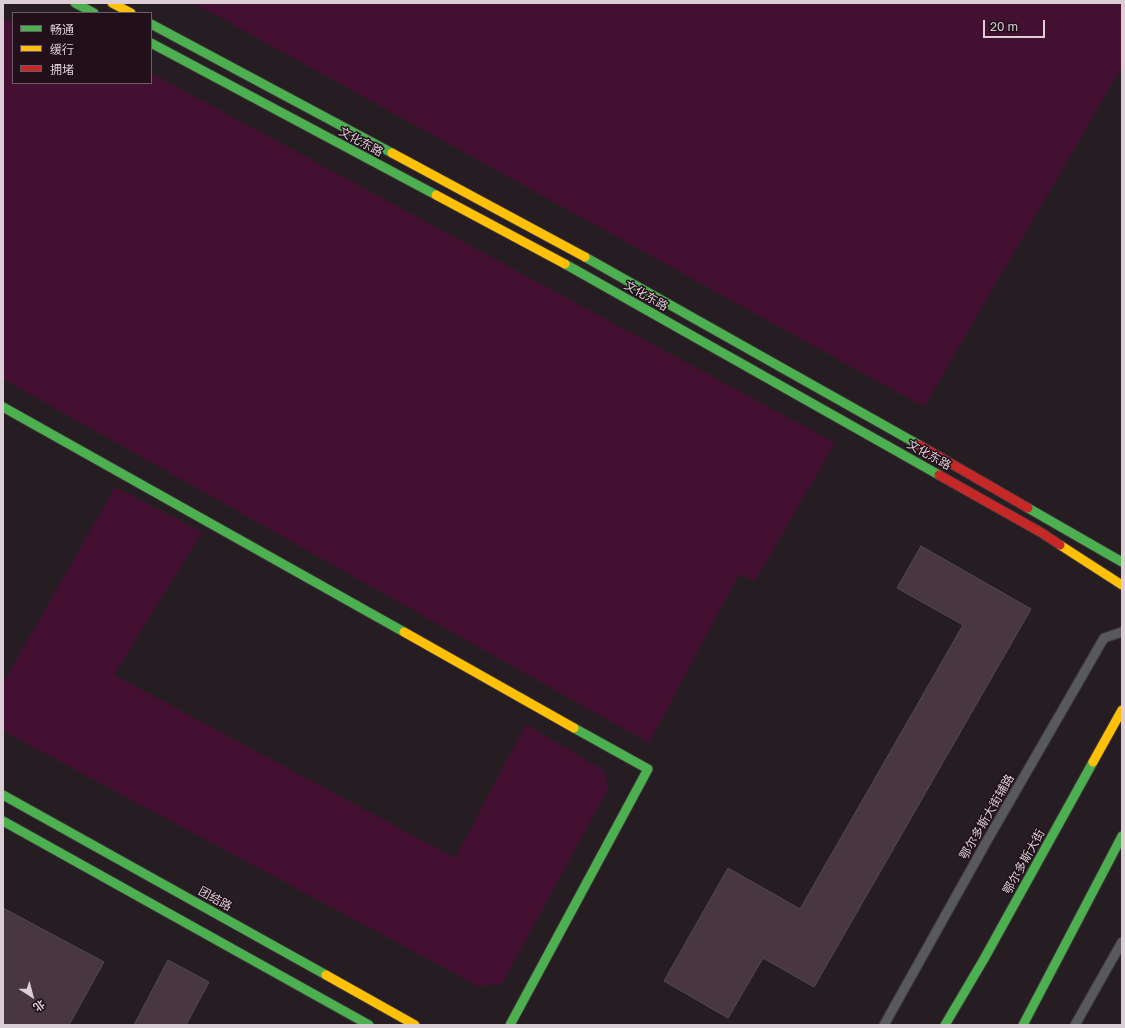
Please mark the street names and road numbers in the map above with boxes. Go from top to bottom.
street label: 文化东路 [336,124,386,160]
street label: 文化东路 [622,278,670,314]
street label: 文化东路 [905,437,953,473]
street label: 鄂尔多斯大街辅路 [957,772,1017,862]
street label: 鄂尔多斯大街 [1000,827,1048,897]
street label: 团结路 [196,884,234,914]

